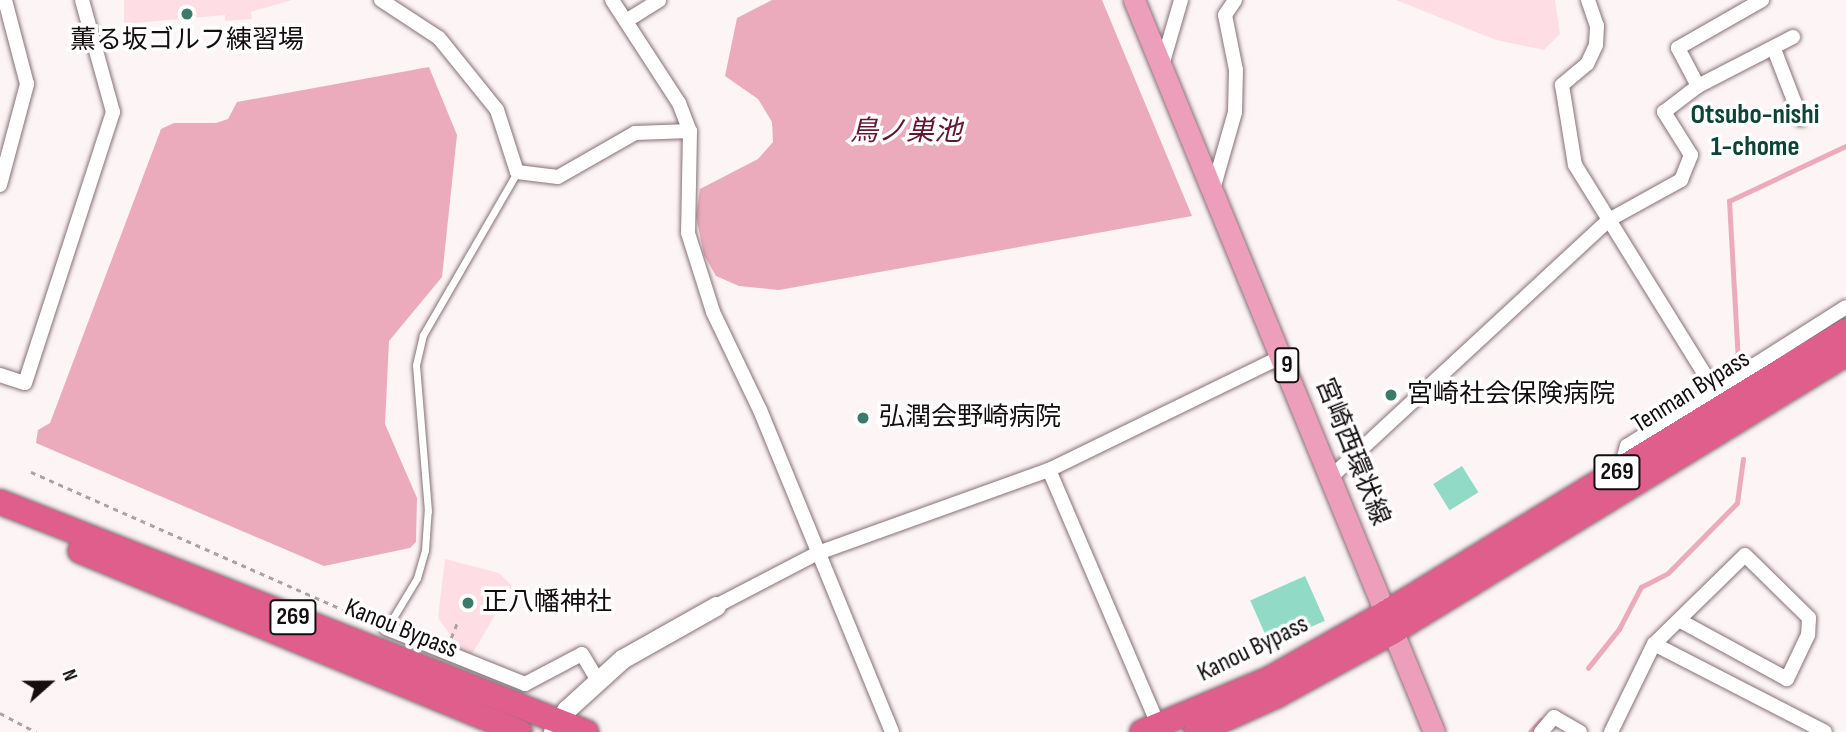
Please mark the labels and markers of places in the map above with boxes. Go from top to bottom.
marker: 薫る坂ゴルフ練習場 [179,6,195,22]
place label: 薫る坂ゴルフ練習場 [70,25,304,57]
place label: 宮崎社会保険病院 [1407,379,1615,411]
marker: 宮崎社会保険病院 [1381,385,1401,405]
place label: 弘潤会野崎病院 [879,402,1061,434]
marker: 弘潤会野崎病院 [853,408,873,428]
place label: 正八幡神社 [482,587,612,619]
marker: 正八幡神社 [460,595,476,611]

